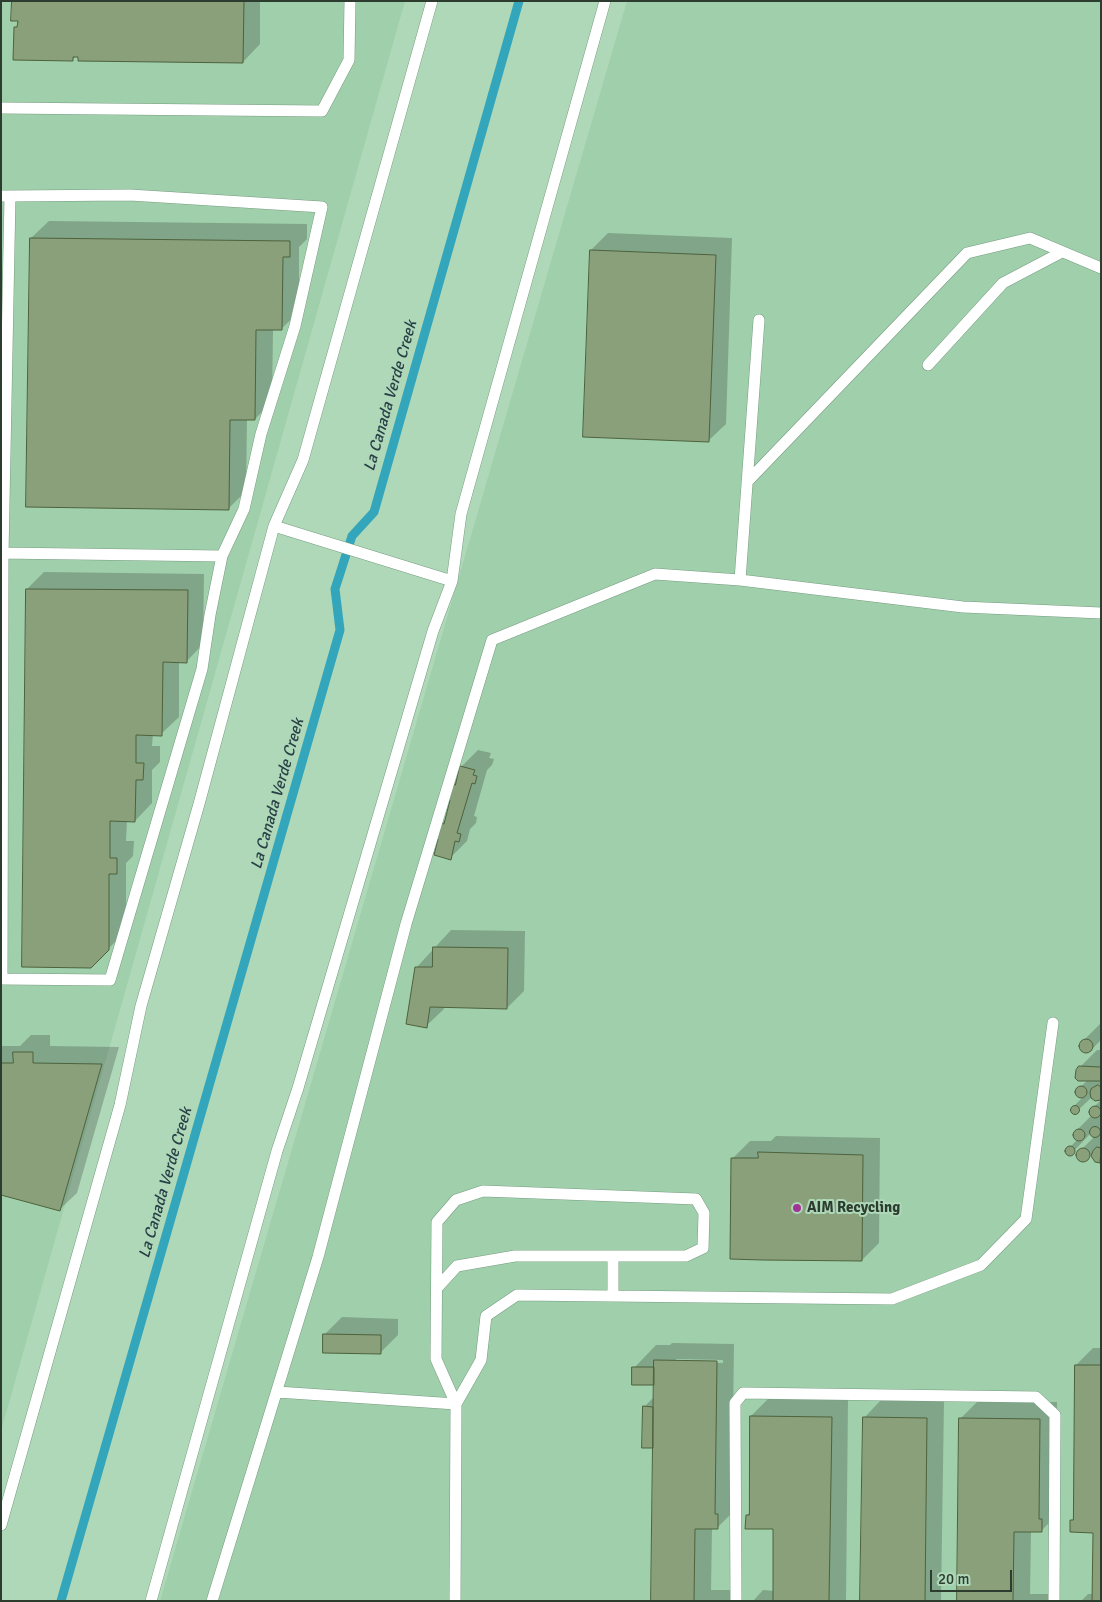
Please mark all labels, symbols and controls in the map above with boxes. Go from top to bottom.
water label: La Canada Verde Creek [360,318,422,474]
water label: La Canada Verde Creek [247,716,309,872]
water label: La Canada Verde Creek [135,1105,197,1261]
place label: AIM Recycling [807,1199,900,1217]
marker: AIM Recycling [791,1202,803,1214]
scale bar [932,1560,1014,1592]
text: 20 m [938,1570,969,1588]

